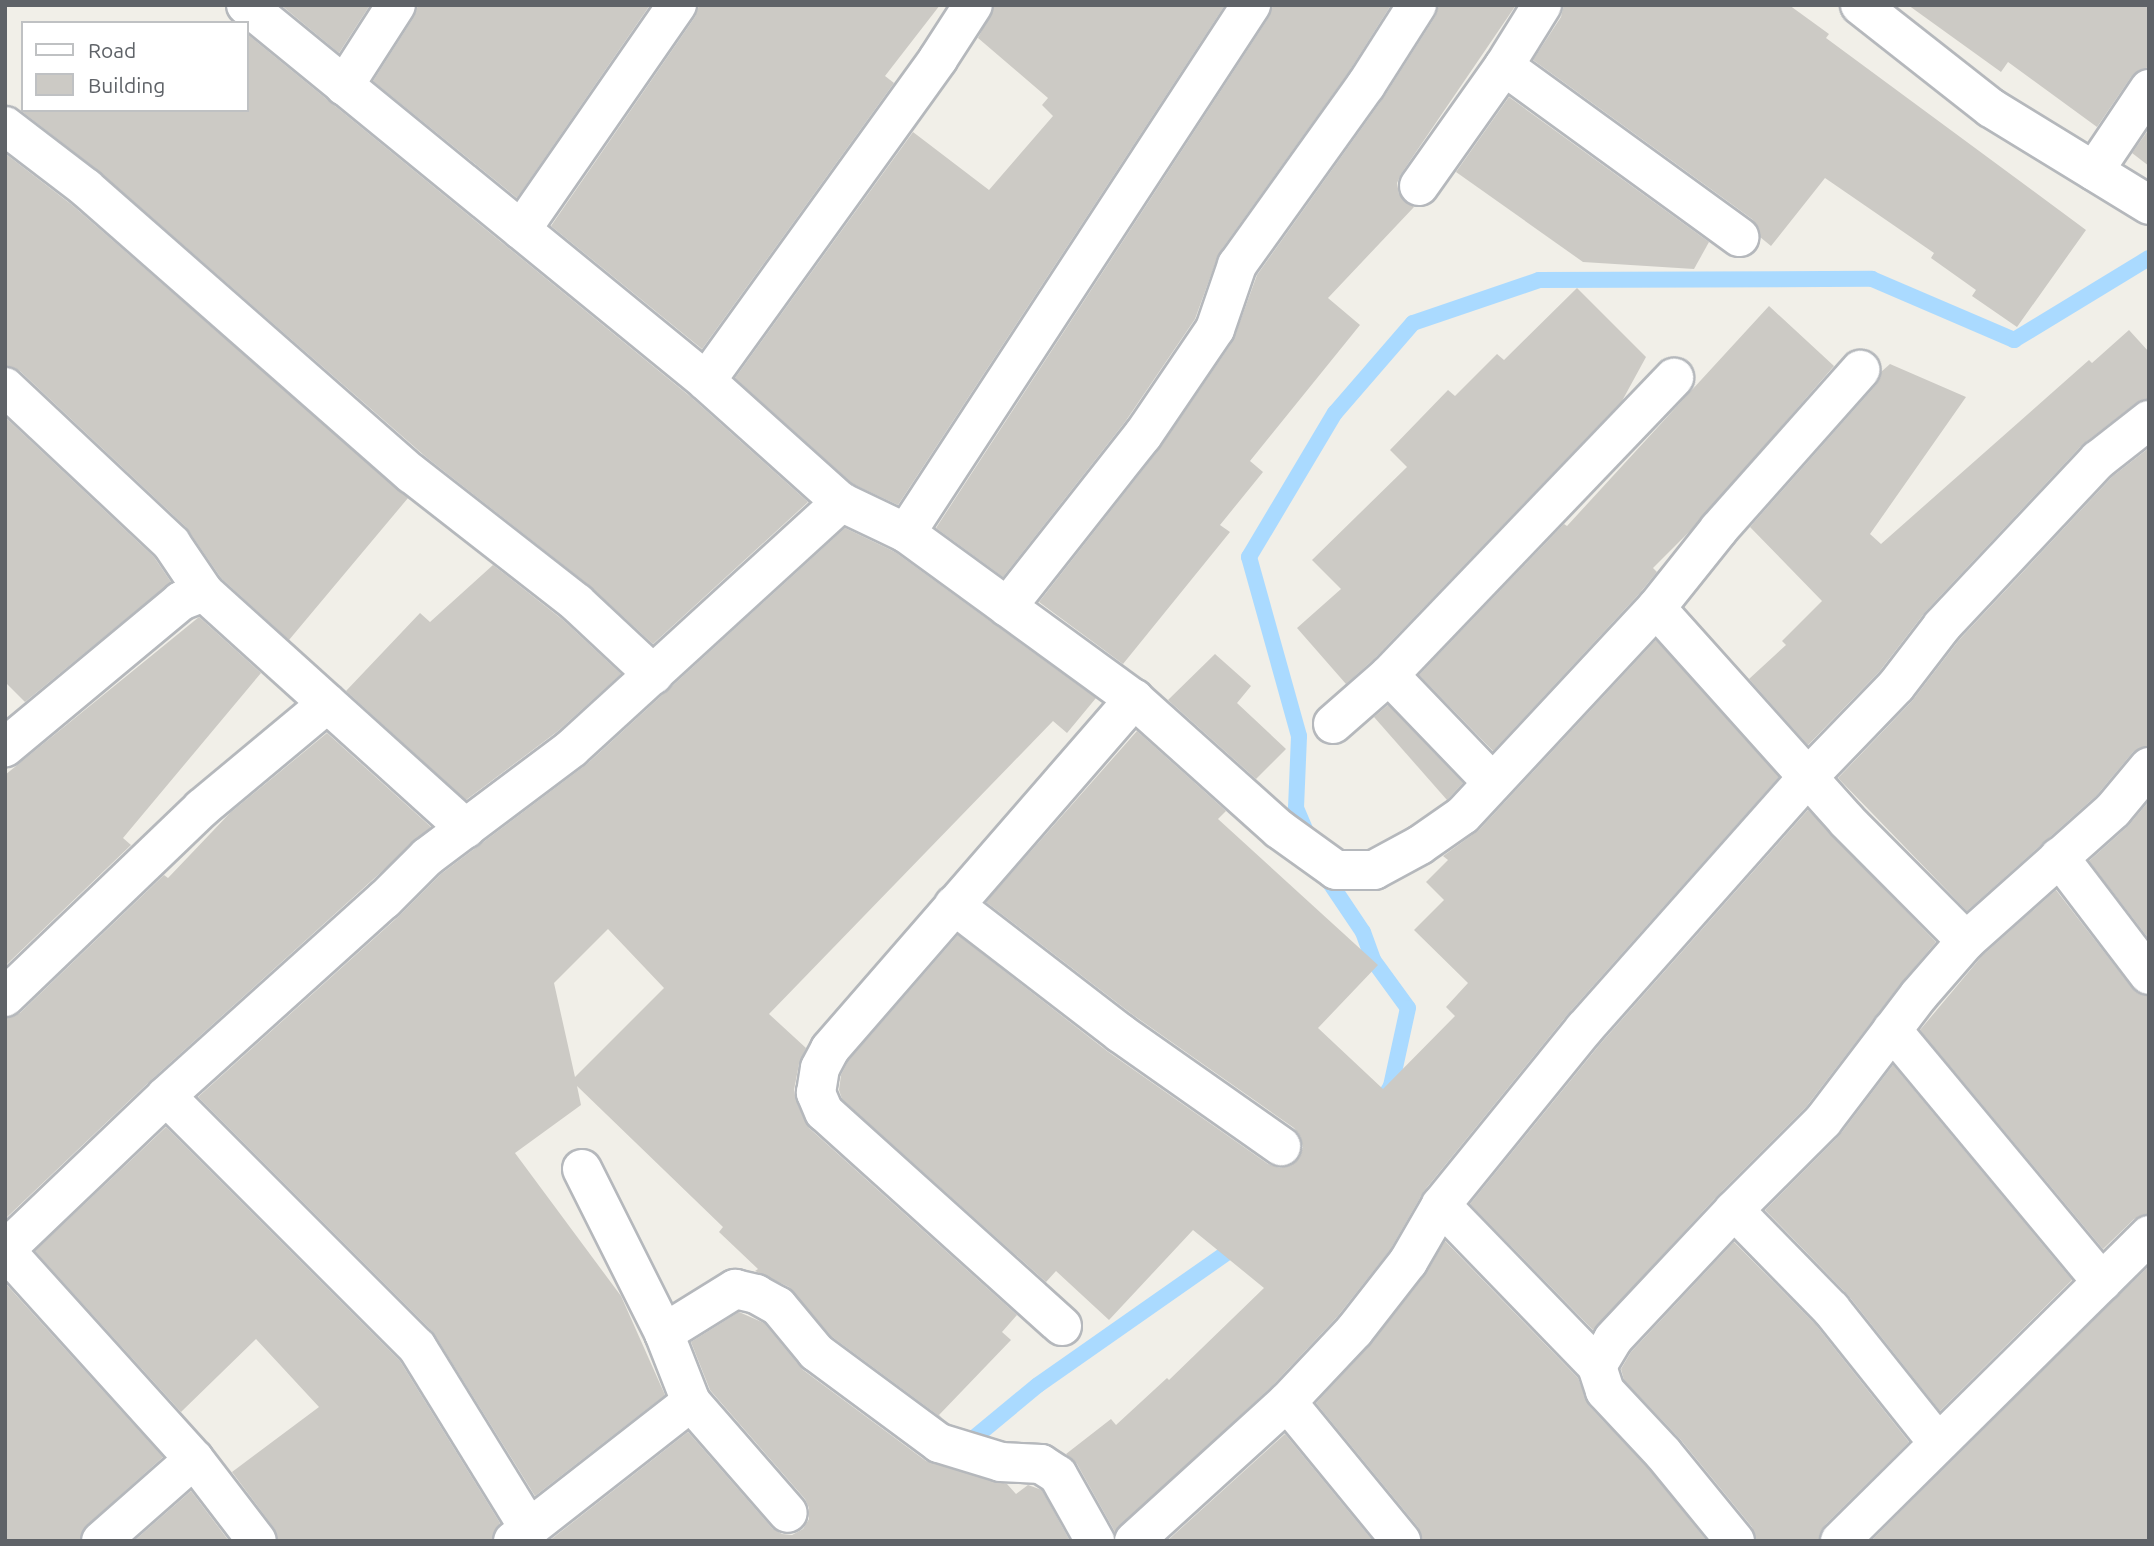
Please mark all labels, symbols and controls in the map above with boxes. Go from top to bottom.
legend [21,21,248,112]
text: Road [88,38,136,62]
text: Building [88,73,165,97]

